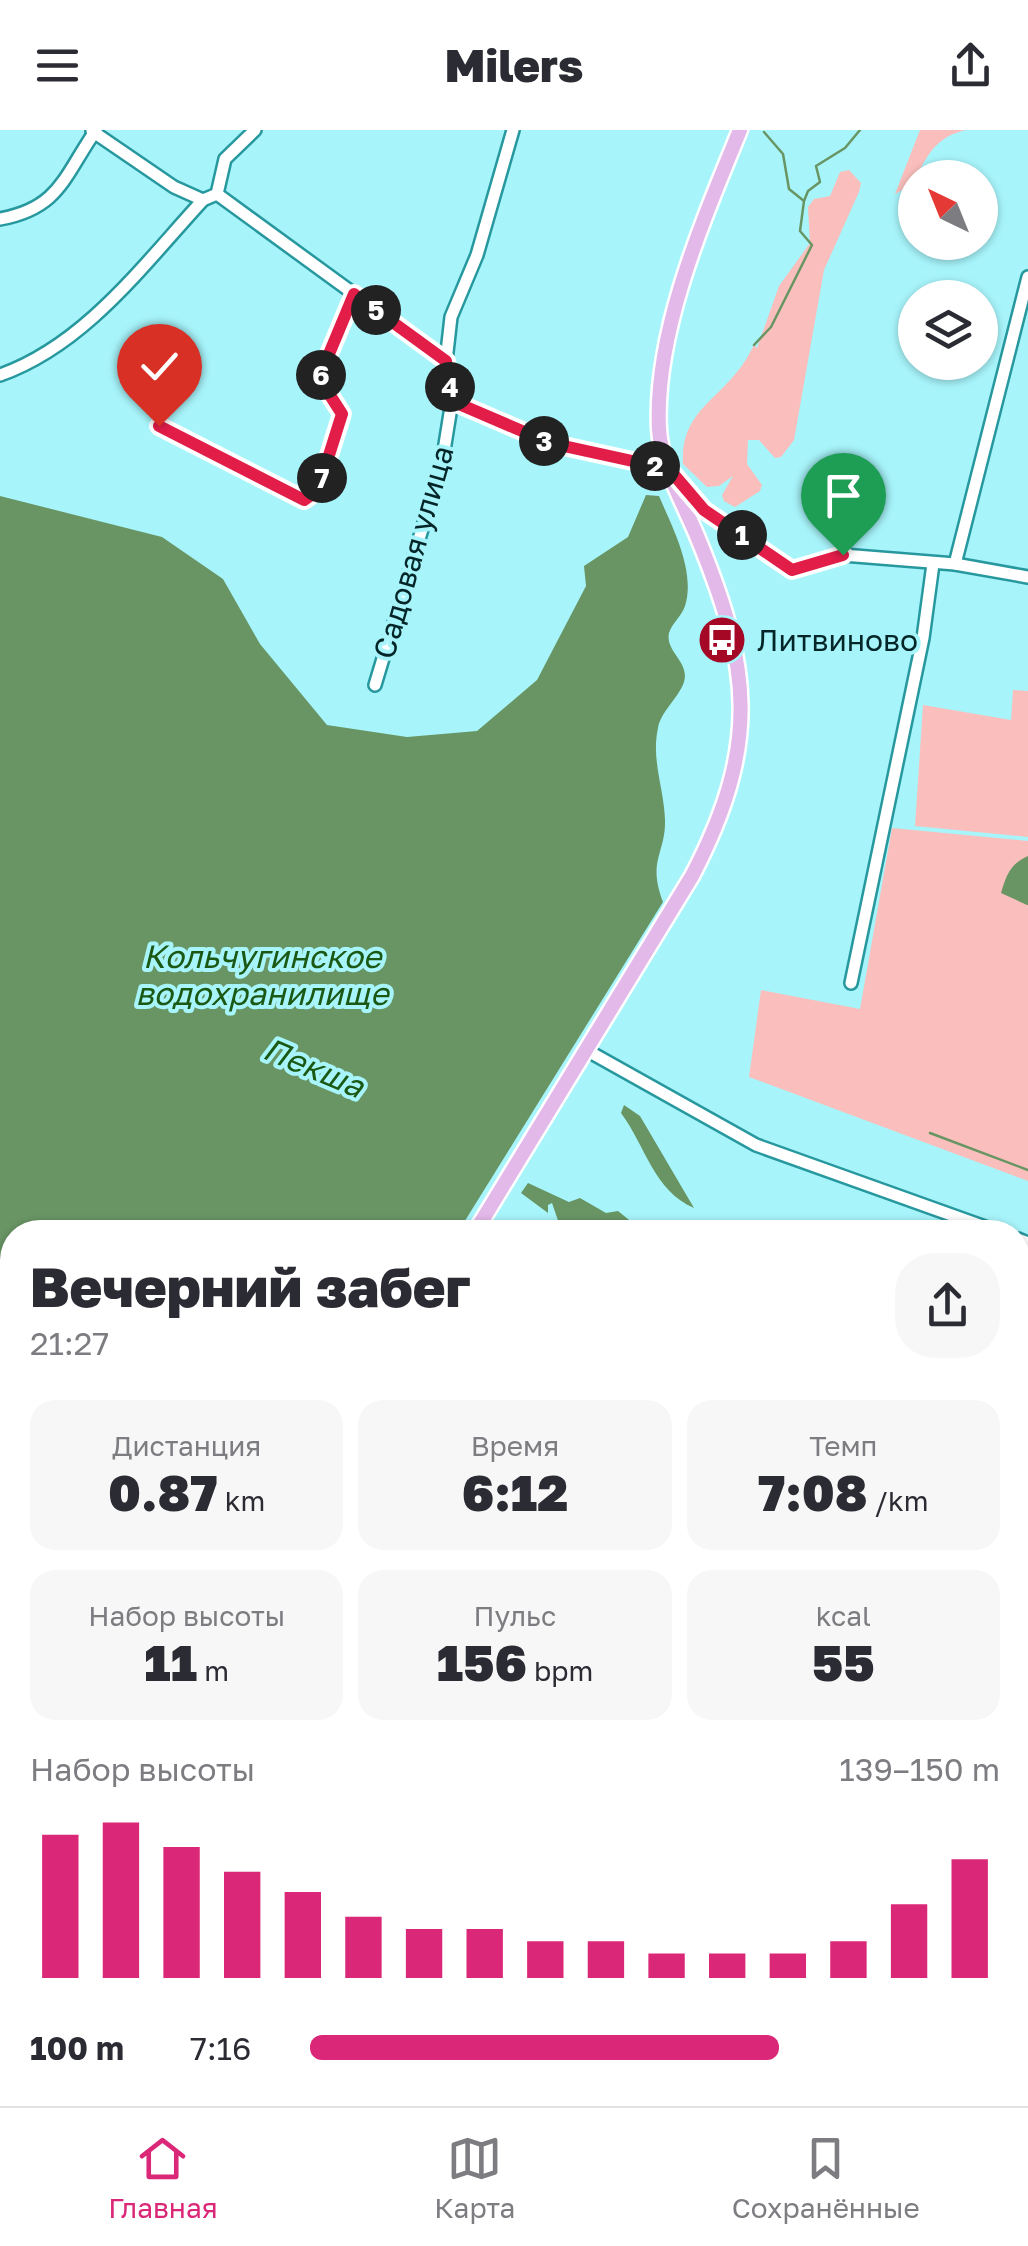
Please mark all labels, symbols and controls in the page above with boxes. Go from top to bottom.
icon: menu [30,38,85,93]
text: Milers [445,38,583,92]
icon: share [943,38,998,93]
north arrow [898,160,998,260]
map controls [898,160,998,380]
button: layers [898,280,998,380]
pin: 5 [351,285,401,335]
text: 5 [367,293,385,326]
pin [117,324,202,427]
icon: check [132,339,187,394]
pin: 6 [296,350,346,400]
text: 6 [312,358,330,391]
pin: 4 [425,362,475,412]
text: 4 [441,370,459,403]
pin: 3 [519,416,569,466]
text: 3 [535,424,553,457]
street label: Садовая улица [365,441,461,663]
pin: 2 [630,441,680,491]
text: 2 [646,449,664,482]
pin: 7 [297,453,347,503]
pin [801,453,886,556]
text: 7 [314,461,330,494]
icon: arrive [816,468,871,523]
pin: 1 [717,510,767,560]
text: 1 [735,518,749,551]
bus stop icon: Литвиново [696,614,748,666]
place label: Литвиново [757,622,918,658]
water label: Кольчугинское водохранилище [136,937,391,1012]
water label: Пекша [258,1029,371,1106]
text: Вечерний забег [30,1253,471,1319]
button: share [895,1253,1000,1358]
text: 21:27 [30,1324,109,1362]
text: Дистанция [112,1429,261,1462]
text: Время [471,1429,559,1462]
text: Темп [809,1429,877,1462]
text: 0.87 [108,1462,218,1522]
text: 6:12 [462,1462,568,1522]
text: 7:08 [758,1462,868,1522]
text: km [218,1484,265,1517]
text: /km [868,1484,929,1517]
text: Набор высоты [88,1599,285,1632]
text: Пульс [474,1599,556,1632]
text: kcal [816,1599,871,1632]
text: 11 [144,1632,197,1692]
text: 156 [437,1632,527,1692]
text: 55 [812,1632,875,1692]
text: m [197,1654,229,1687]
text: bpm [527,1654,593,1687]
text: Набор высоты [30,1750,255,1788]
text: 139–150 m [839,1750,1000,1788]
text: 100 m [30,2029,124,2067]
text: 7:16 [190,2029,251,2067]
tab: Главная [108,2131,218,2224]
tab: Карта [434,2131,515,2224]
tab: Сохранённые [732,2131,920,2224]

